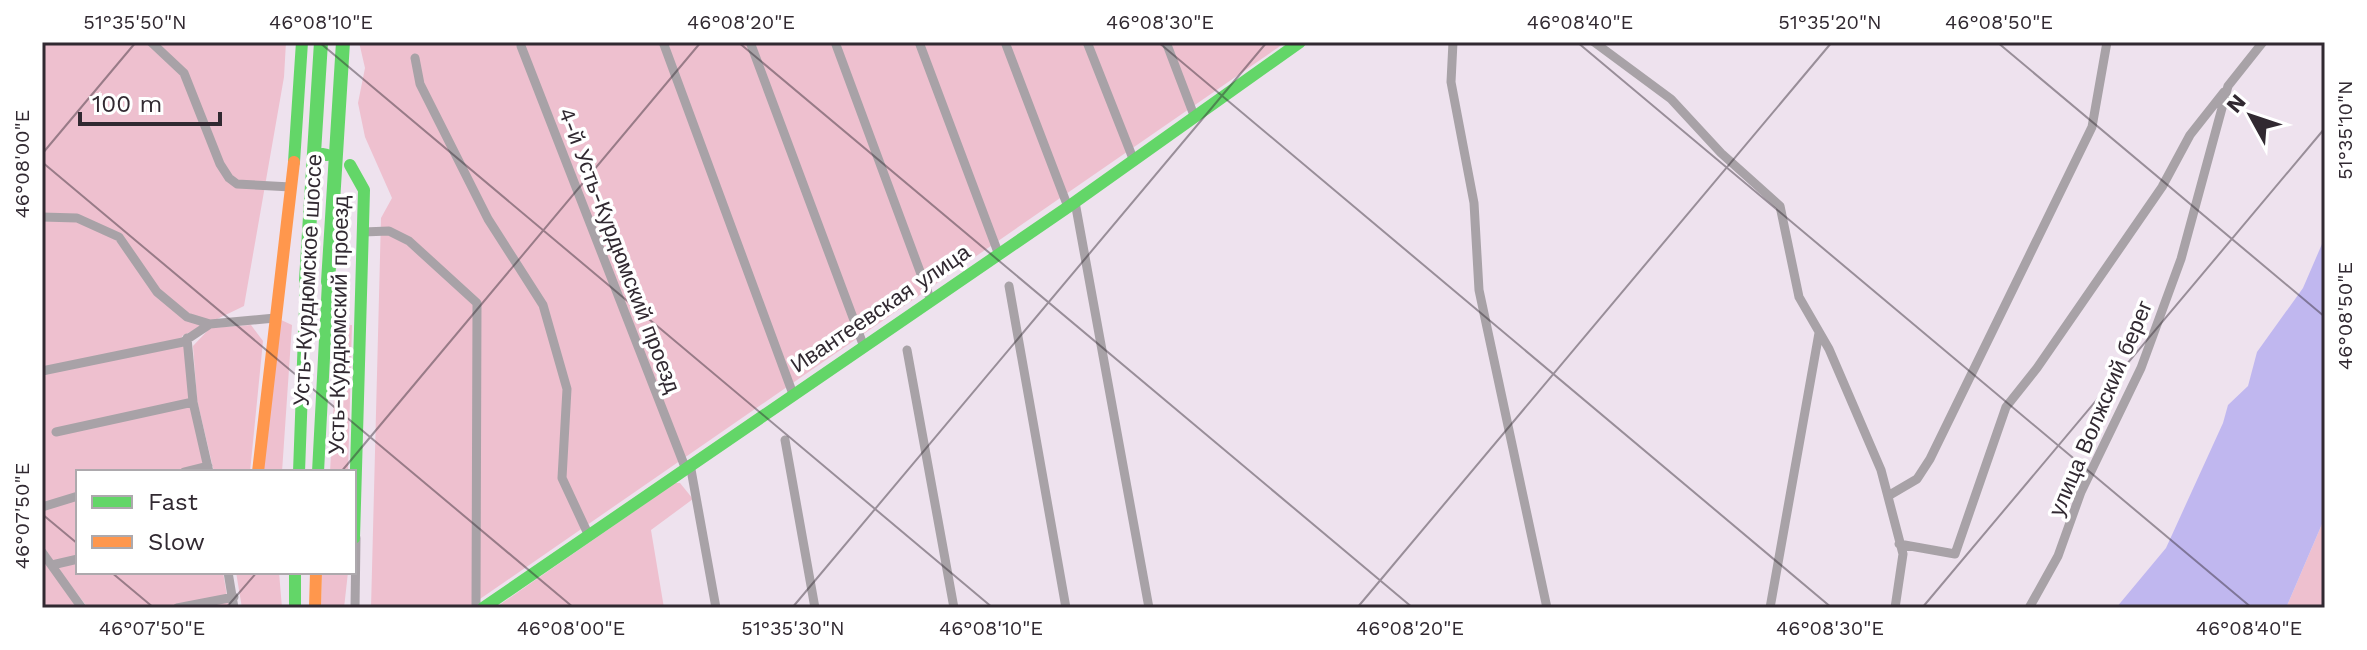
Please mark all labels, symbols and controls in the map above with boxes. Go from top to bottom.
text: 51°35'50"N [83,10,187,34]
text: 46°08'10"E [269,10,373,34]
text: 46°08'20"E [687,10,795,34]
text: 46°08'30"E [1106,10,1214,34]
text: 46°08'40"E [1527,10,1633,34]
text: 51°35'20"N [1778,10,1882,34]
text: 46°08'50"E [1945,10,2053,34]
scale bar [80,76,220,126]
north arrow [2211,76,2291,156]
text: 51°35'10"N [2333,80,2357,180]
text: N [2221,89,2251,118]
text: 100 m [92,90,162,118]
street label: 4-й Усть-Курдюмский проезд [553,104,686,396]
text: 46°08'00"E [10,110,34,218]
street label: Усть-Курдюмское шоссе [288,153,327,407]
street label: Усть-Курдюмский проезд [324,195,353,455]
street label: Ивантеевская улица [786,239,975,378]
text: 46°08'50"E [2333,262,2357,370]
street label: улица Волжский берег [2044,297,2157,520]
text: 46°07'50"E [10,463,34,569]
legend [76,470,356,574]
text: Fast [148,488,198,516]
text: Slow [148,528,205,556]
text: 46°07'50"E [99,616,205,640]
text: 46°08'00"E [517,616,625,640]
text: 51°35'30"N [741,616,845,640]
text: 46°08'10"E [939,616,1043,640]
text: 46°08'20"E [1356,616,1464,640]
text: 46°08'30"E [1776,616,1884,640]
text: 46°08'40"E [2196,616,2302,640]

